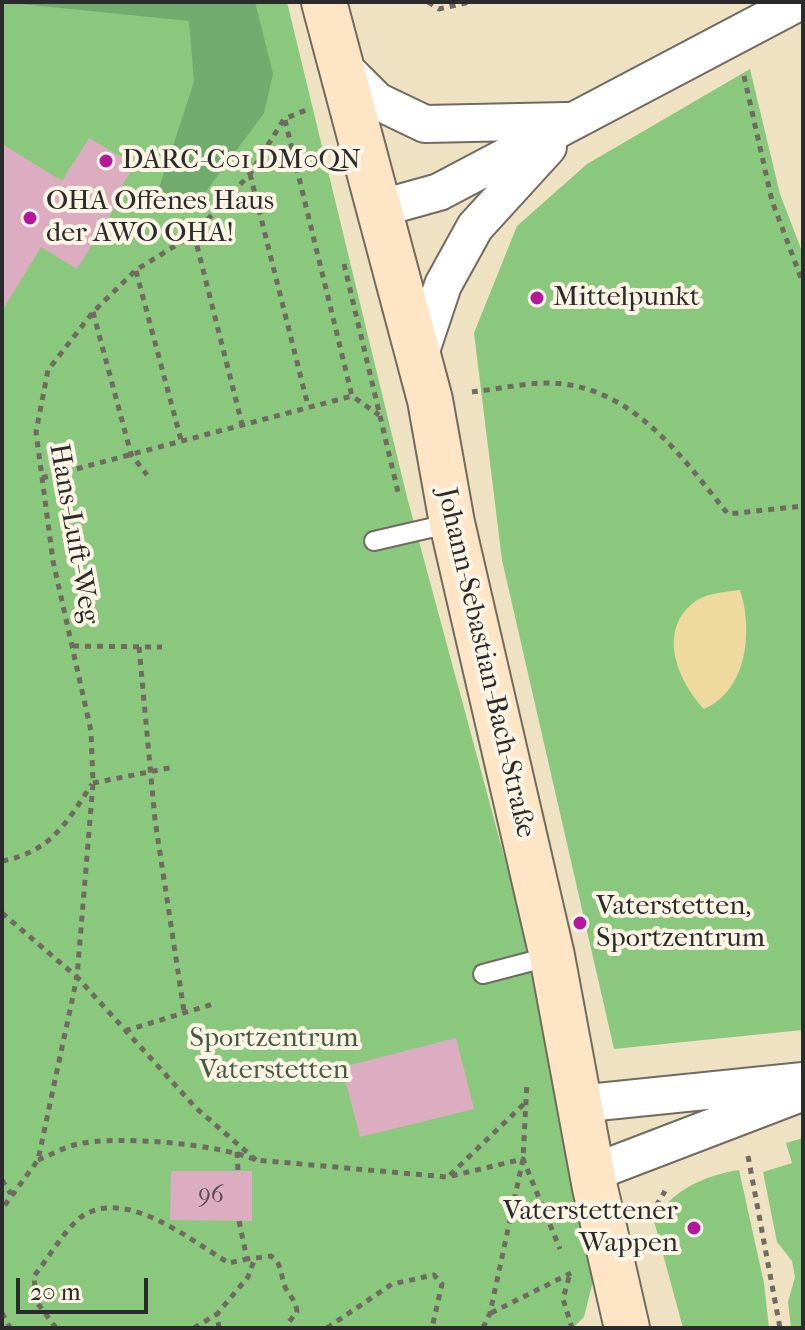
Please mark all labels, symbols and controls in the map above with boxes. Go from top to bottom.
place label: DARC-C01 DM0QN [122,144,361,178]
marker: DARC-C01 DM0QN [97,152,115,170]
place label: OHA Offenes Haus der AWO OHA! [46,185,274,251]
marker: OHA Offenes Haus der AWO OHA! [21,209,39,227]
place label: Mittelpunkt [553,281,700,315]
marker: Mittelpunkt [528,289,546,307]
street label: Hans-Luft-Weg [41,441,105,627]
street label: Johann-Sebastian-Bach-Straße [428,485,542,841]
place label: Vaterstetten, Sportzentrum [596,890,765,956]
marker: Vaterstetten, Sportzentrum [571,914,589,932]
park label: Sportzentrum Vaterstetten [189,1022,359,1088]
house number: 96 [198,1182,224,1210]
place label: Vaterstettener Wappen [503,1195,678,1261]
marker: Vaterstettener Wappen [685,1219,703,1237]
scale bar [20,1262,152,1312]
text: 20 m [30,1278,81,1306]

